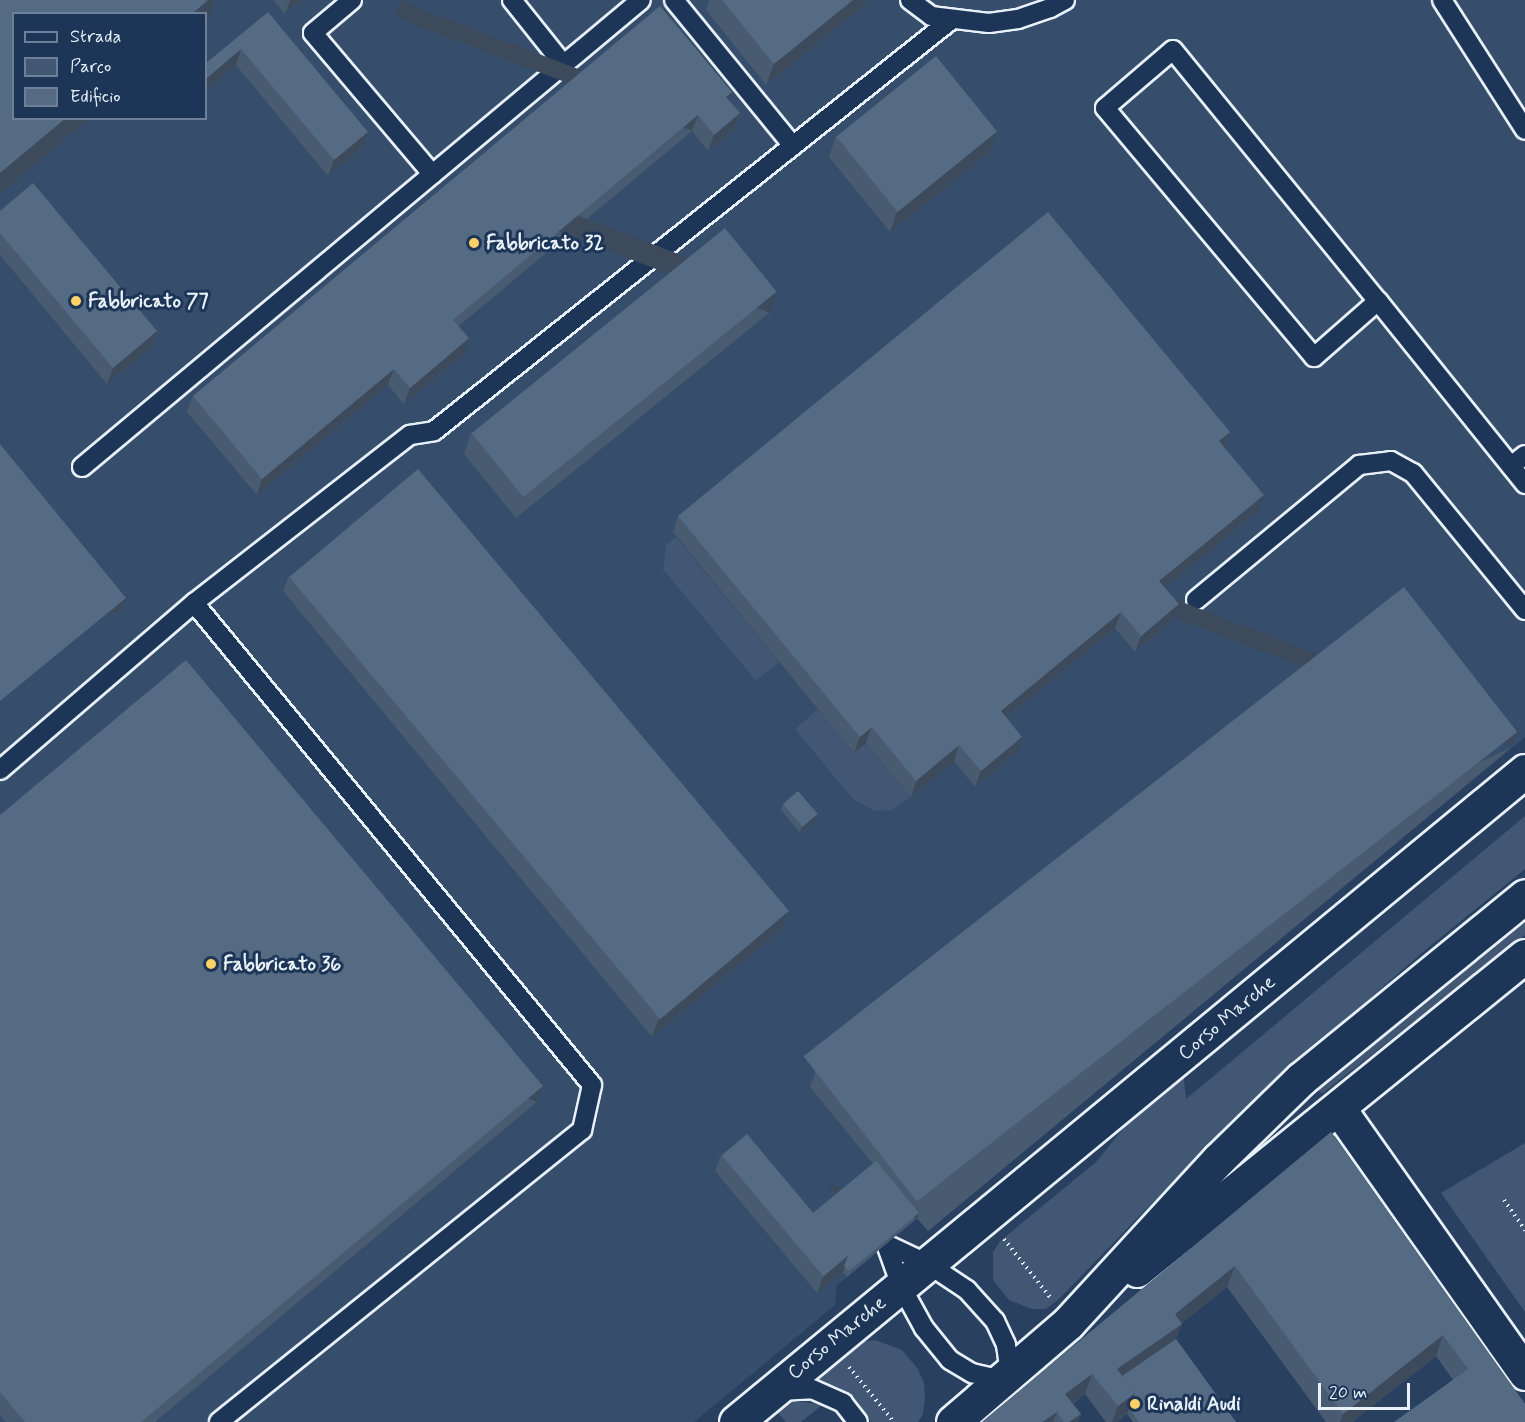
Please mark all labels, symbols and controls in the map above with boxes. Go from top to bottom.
legend [12,12,207,120]
text: Strada [70,25,121,49]
text: Parco [70,55,111,79]
text: Edificio [70,85,121,109]
place label: Fabbricato 32 [486,231,604,255]
marker: Fabbricato 32 [467,236,481,250]
place label: Fabbricato 77 [88,289,209,313]
marker: Fabbricato 77 [69,294,83,308]
place label: Fabbricato 36 [223,952,341,976]
marker: Fabbricato 36 [204,957,218,971]
street label: Corso Marche [1174,971,1280,1065]
street label: Corso Marche [784,1292,890,1384]
scale bar [1321,1371,1412,1409]
text: 20 m [1329,1381,1367,1405]
place label: Rinaldi Audi [1147,1392,1241,1416]
marker: Rinaldi Audi [1128,1397,1142,1411]

